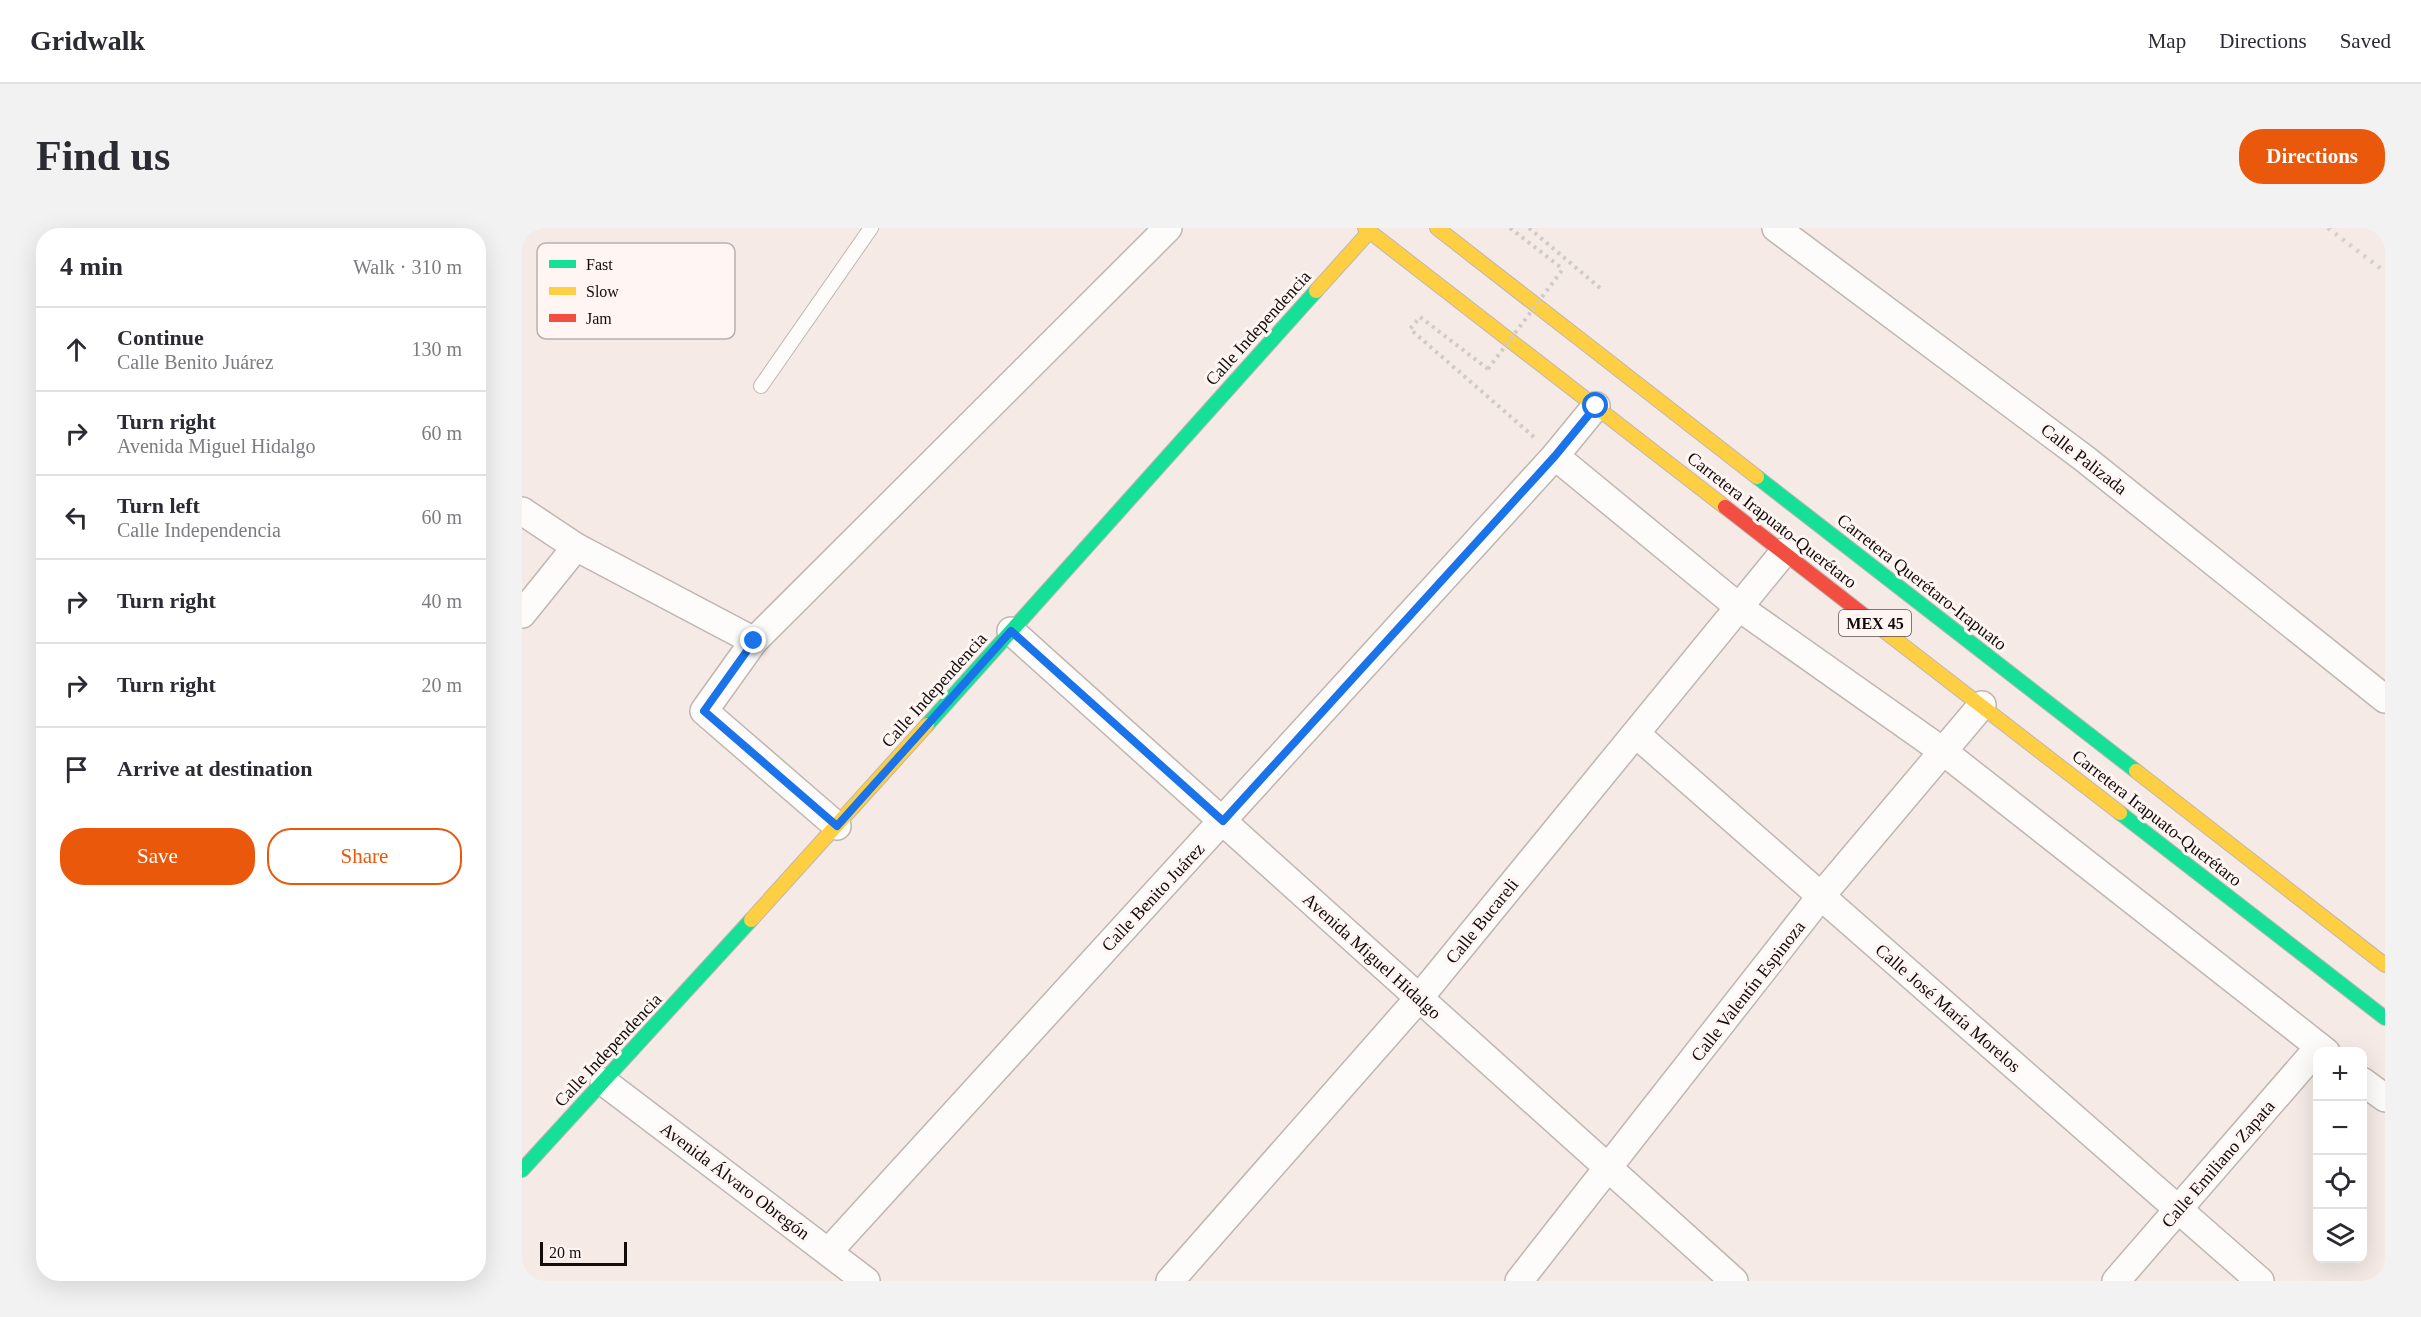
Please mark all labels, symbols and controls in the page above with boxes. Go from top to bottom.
text: Gridwalk [30,25,145,56]
text: Map [2148,29,2186,53]
text: Directions [2219,29,2307,53]
text: Saved [2340,29,2391,53]
button: Directions [2239,129,2385,184]
text: Find us [36,133,170,179]
legend [537,243,735,339]
text: 4 min [60,252,123,281]
text: Walk · 310 m [353,256,462,278]
text: Fast [586,256,613,273]
street label: Calle Independencia [1201,267,1315,389]
text: Slow [586,283,619,300]
text: Jam [586,310,612,327]
text: Continue [117,325,204,350]
icon: ahead [60,333,93,366]
text: 130 m [411,338,462,360]
text: Calle Benito Juárez [117,351,274,373]
route start [1582,392,1608,418]
text: Turn right [117,409,216,434]
icon: right [60,417,93,450]
street label: Calle Palizada [2037,419,2131,499]
text: 60 m [421,422,462,444]
text: Avenida Miguel Hidalgo [117,435,315,457]
street label: Carretera Irapuato-Querétaro [1683,448,1861,592]
text: Turn left [117,493,200,518]
icon: left [60,501,93,534]
text: 60 m [421,506,462,528]
street label: Carretera Querétaro-Irapuato [1833,510,2011,654]
text: Calle Independencia [117,519,281,541]
icon: right [60,585,93,618]
text: Turn right [117,588,216,613]
text: 40 m [421,590,462,612]
road number: MEX 45 [1839,610,1911,636]
route end [740,627,766,653]
street label: Calle Independencia [877,629,991,751]
icon: right [60,669,93,702]
text: Turn right [117,672,216,697]
text: 20 m [421,674,462,696]
street label: Carretera Irapuato-Querétaro [2068,746,2246,890]
icon: arrive [60,753,93,786]
text: Arrive at destination [117,756,313,781]
button: Save [60,828,255,885]
button: Share [267,828,462,885]
street label: Calle Benito Juárez [1098,839,1208,955]
street label: Calle Bucareli [1442,875,1522,967]
street label: Avenida Miguel Hidalgo [1299,889,1445,1023]
street label: Calle Valentín Espinoza [1687,917,1809,1065]
street label: Calle José María Morelos [1871,940,2025,1076]
street label: Calle Independencia [550,989,666,1111]
map controls [2313,1047,2367,1263]
button: + [2313,1047,2367,1101]
street label: Calle Emiliano Zapata [2157,1096,2279,1232]
button: − [2313,1101,2367,1155]
street label: Avenida Álvaro Obregón [656,1118,814,1244]
button: locate [2313,1155,2367,1209]
button: layers [2313,1209,2367,1263]
scale bar [540,1239,627,1266]
text: 20 m [549,1244,581,1261]

